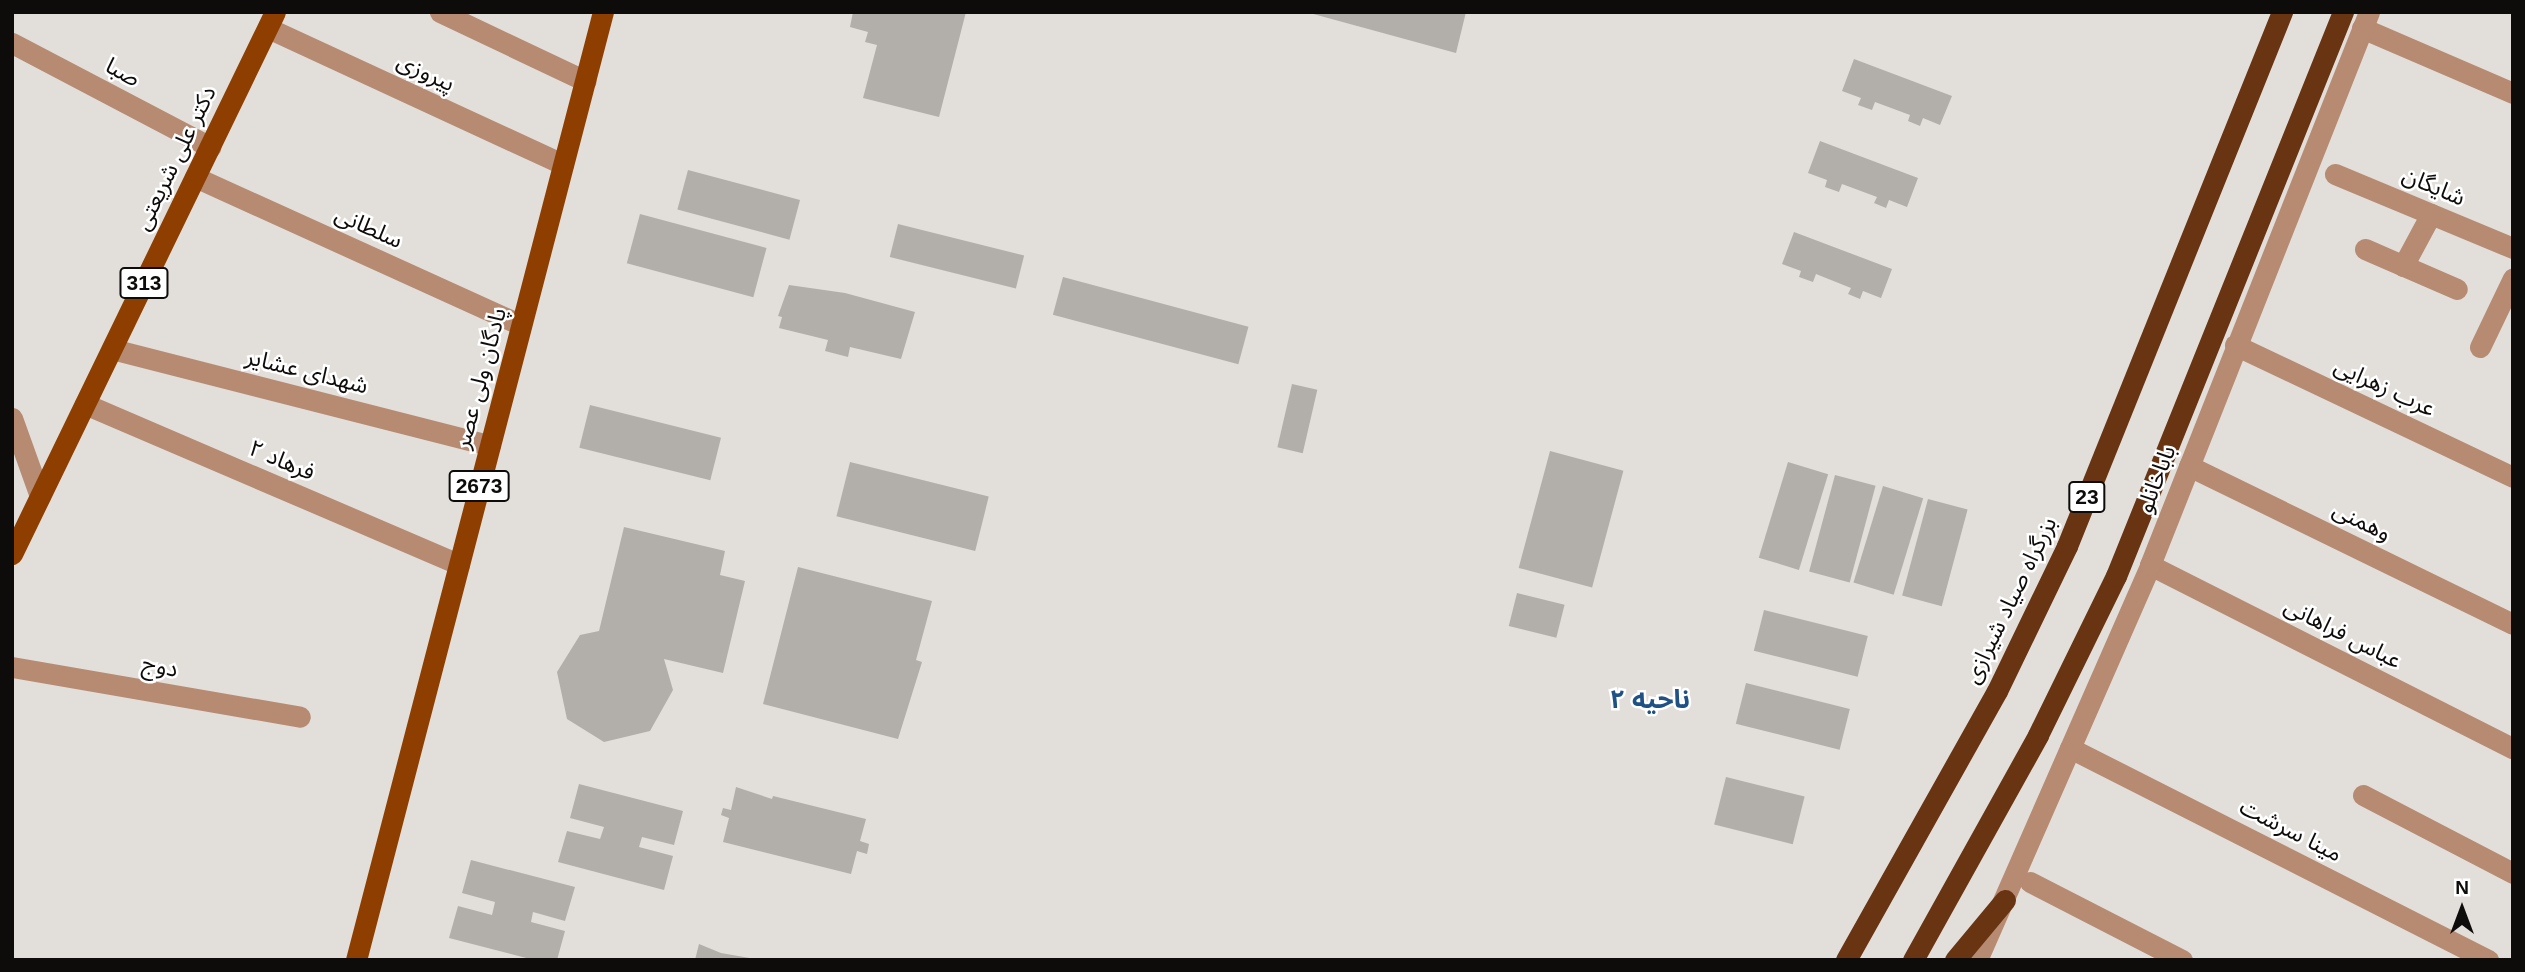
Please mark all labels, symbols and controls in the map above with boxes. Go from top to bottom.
street label: پیروزی [393,47,459,97]
street label: صبا [101,52,145,92]
street label: دکتر علی شریعتی [128,81,222,235]
street label: شایگان [2398,160,2470,212]
street label: سلطانی [331,200,407,254]
road number: 313 [118,266,170,300]
street label: پادگان ولی عصر [448,304,512,452]
street label: شهدای عشایر [243,342,371,400]
street label: عرب زهرایی [2330,352,2440,422]
street label: فرهاد ۲ [245,434,319,486]
street label: باباخانلو [2131,441,2181,517]
road number: 2673 [448,468,510,504]
road number: 23 [2068,480,2106,514]
street label: وهمنی [2328,495,2396,547]
street label: بزرگراه صیاد شیرازی [1958,512,2062,688]
street label: عباس فراهانی [2280,592,2406,674]
street label: دوج [140,649,180,683]
district label: ناحیه ۲ [1610,684,1690,716]
street label: مینا سرشت [2235,792,2347,868]
north arrow [2427,874,2497,944]
text: N [2455,877,2469,898]

